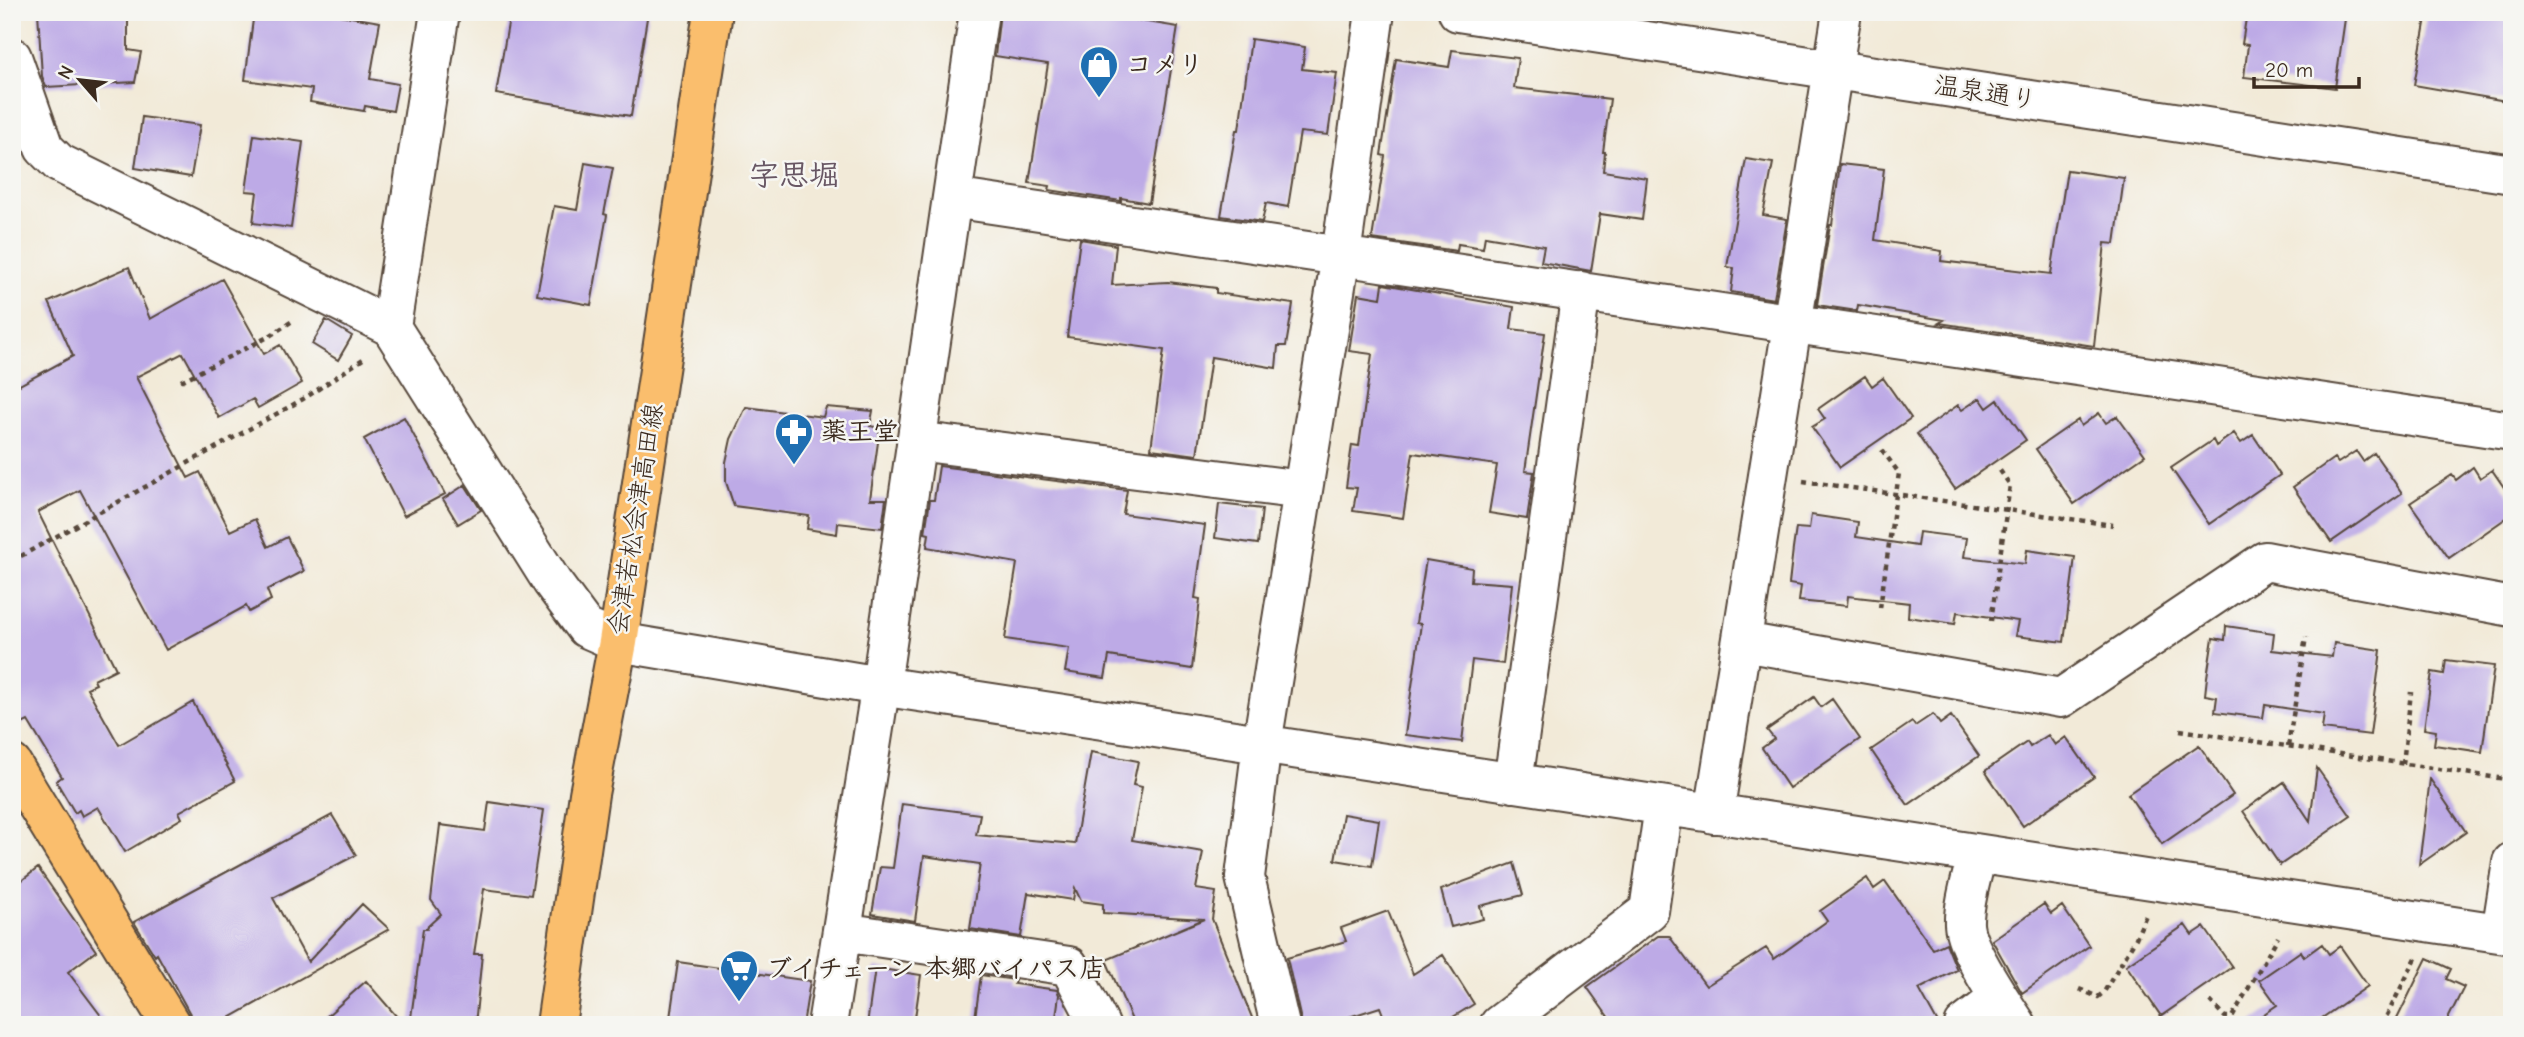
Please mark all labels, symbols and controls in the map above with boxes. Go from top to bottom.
shop icon: コメリ [1078,44,1120,99]
north arrow [46,46,116,116]
scale bar [2254,46,2360,90]
place label: コメリ [1126,50,1204,80]
text: 20 m [2265,58,2313,82]
text: N [53,62,78,83]
street label: 温泉通り [1931,70,2039,116]
district label: 字思堀 [749,158,839,193]
street label: 会津若松会津高田線 [603,401,669,637]
pharmacy icon: 薬王堂 [773,411,815,466]
place label: 薬王堂 [821,417,899,447]
supermarket icon: ブイチェーン 本郷バイパス店 [718,948,760,1003]
place label: ブイチェーン 本郷バイパス店 [766,954,1105,984]

